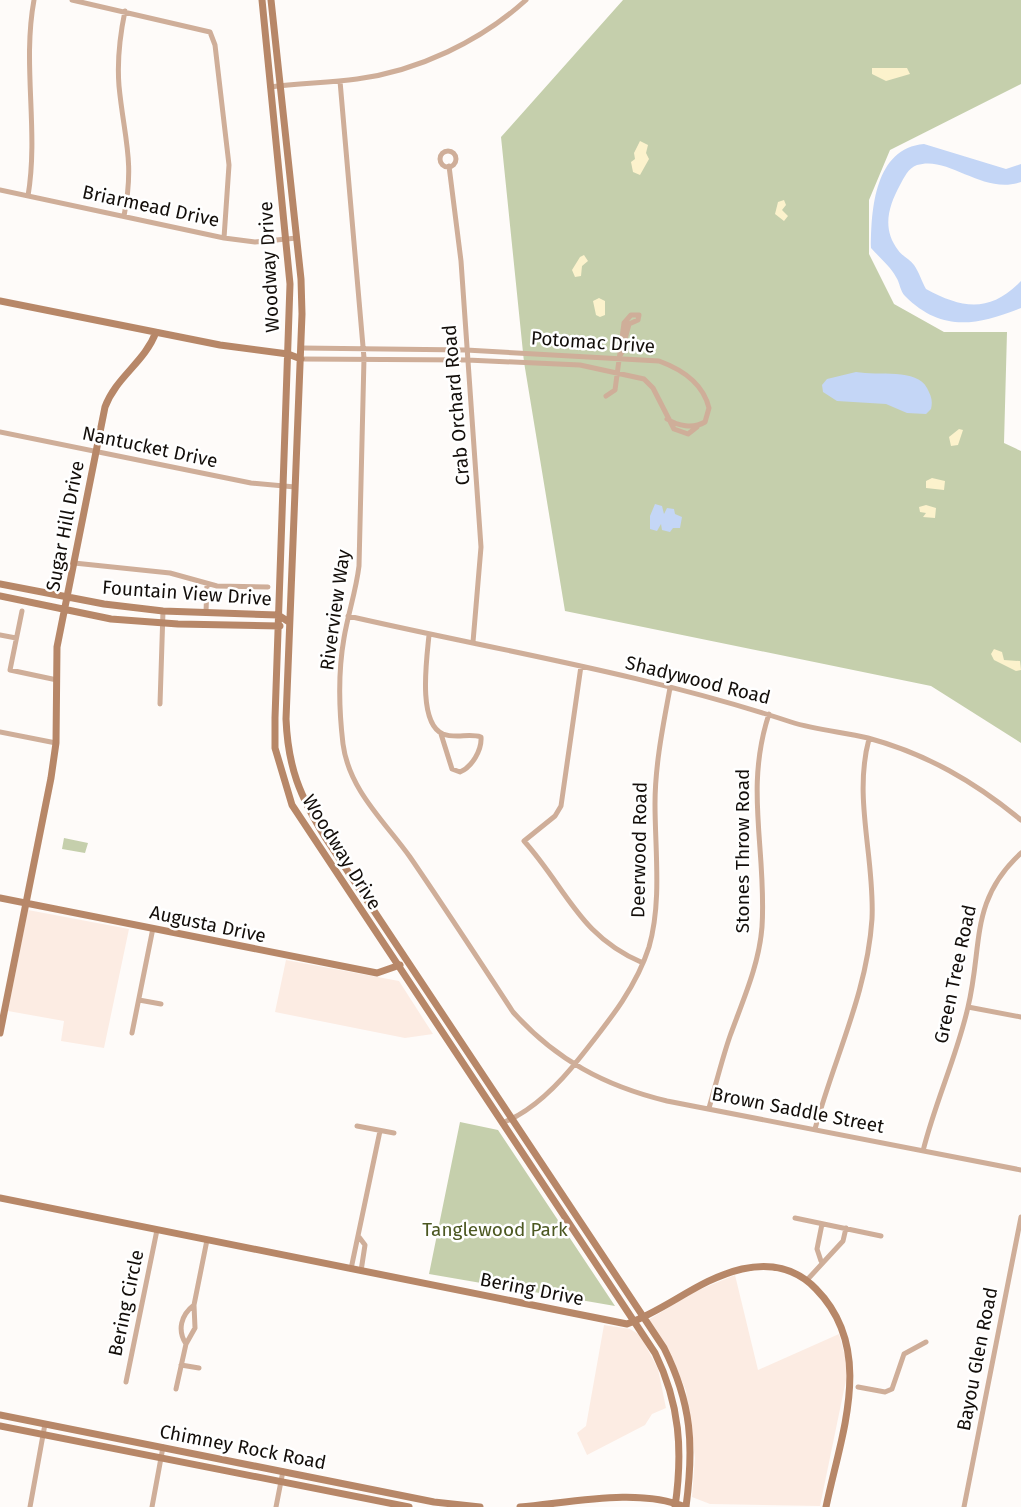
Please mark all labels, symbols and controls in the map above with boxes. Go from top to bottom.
street label: Briarmead Drive [80,180,222,232]
street label: Woodway Drive [254,201,284,333]
street label: Crab Orchard Road [438,324,474,486]
street label: Potomac Drive [530,326,656,358]
street label: Nantucket Drive [80,421,220,473]
street label: Sugar Hill Drive [41,459,89,593]
street label: Riverview Way [315,547,355,672]
street label: Fountain View Drive [101,576,273,610]
street label: Shadywood Road [623,651,773,709]
street label: Stones Throw Road [731,769,754,933]
street label: Deerwood Road [626,782,652,918]
street label: Woodway Drive [297,790,387,914]
street label: Augusta Drive [148,900,268,948]
street label: Green Tree Road [929,903,981,1045]
street label: Brown Saddle Street [710,1082,886,1138]
park label: Tanglewood Park [422,1218,568,1241]
street label: Bering Circle [103,1248,149,1358]
street label: Bering Drive [478,1268,586,1310]
street label: Bayou Glen Road [952,1285,1002,1433]
street label: Chimney Rock Road [158,1420,328,1474]

